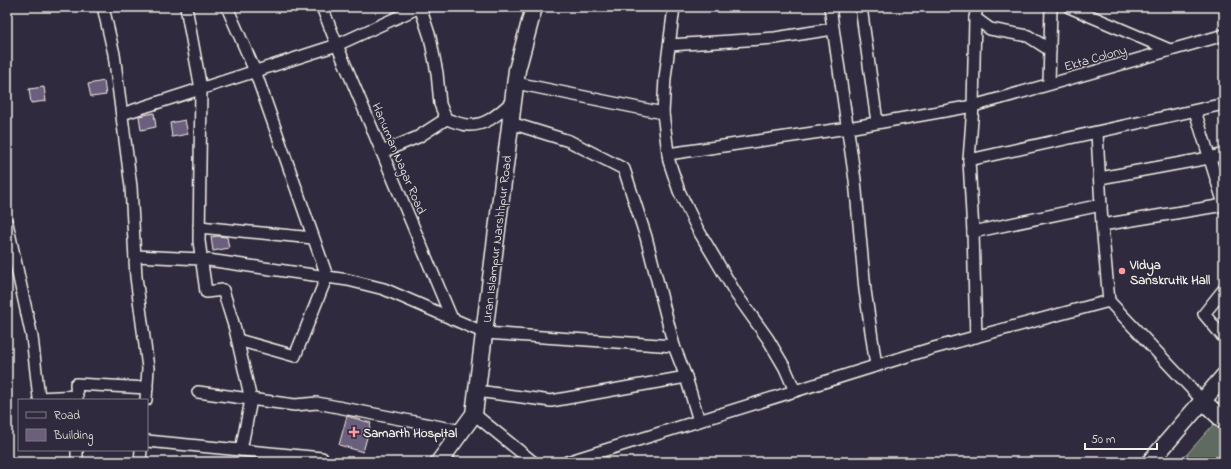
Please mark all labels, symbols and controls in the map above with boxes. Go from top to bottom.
street label: Ekta Colony [1062,40,1129,77]
street label: Hanuman Nagar Road [366,100,431,218]
street label: Uran Islampur Narshhpur Road [478,154,517,324]
place label: Vidya Sanskrutik Hall [1129,256,1210,290]
marker: Vidya Sanskrutik Hall [1117,266,1127,276]
legend [18,399,148,451]
text: Road [54,407,80,425]
place label: Samarth Hospital [363,424,457,443]
scale bar [1085,425,1157,451]
marker: Samarth Hospital [348,426,360,438]
text: Building [53,427,93,446]
text: 50 m [1091,431,1115,449]

